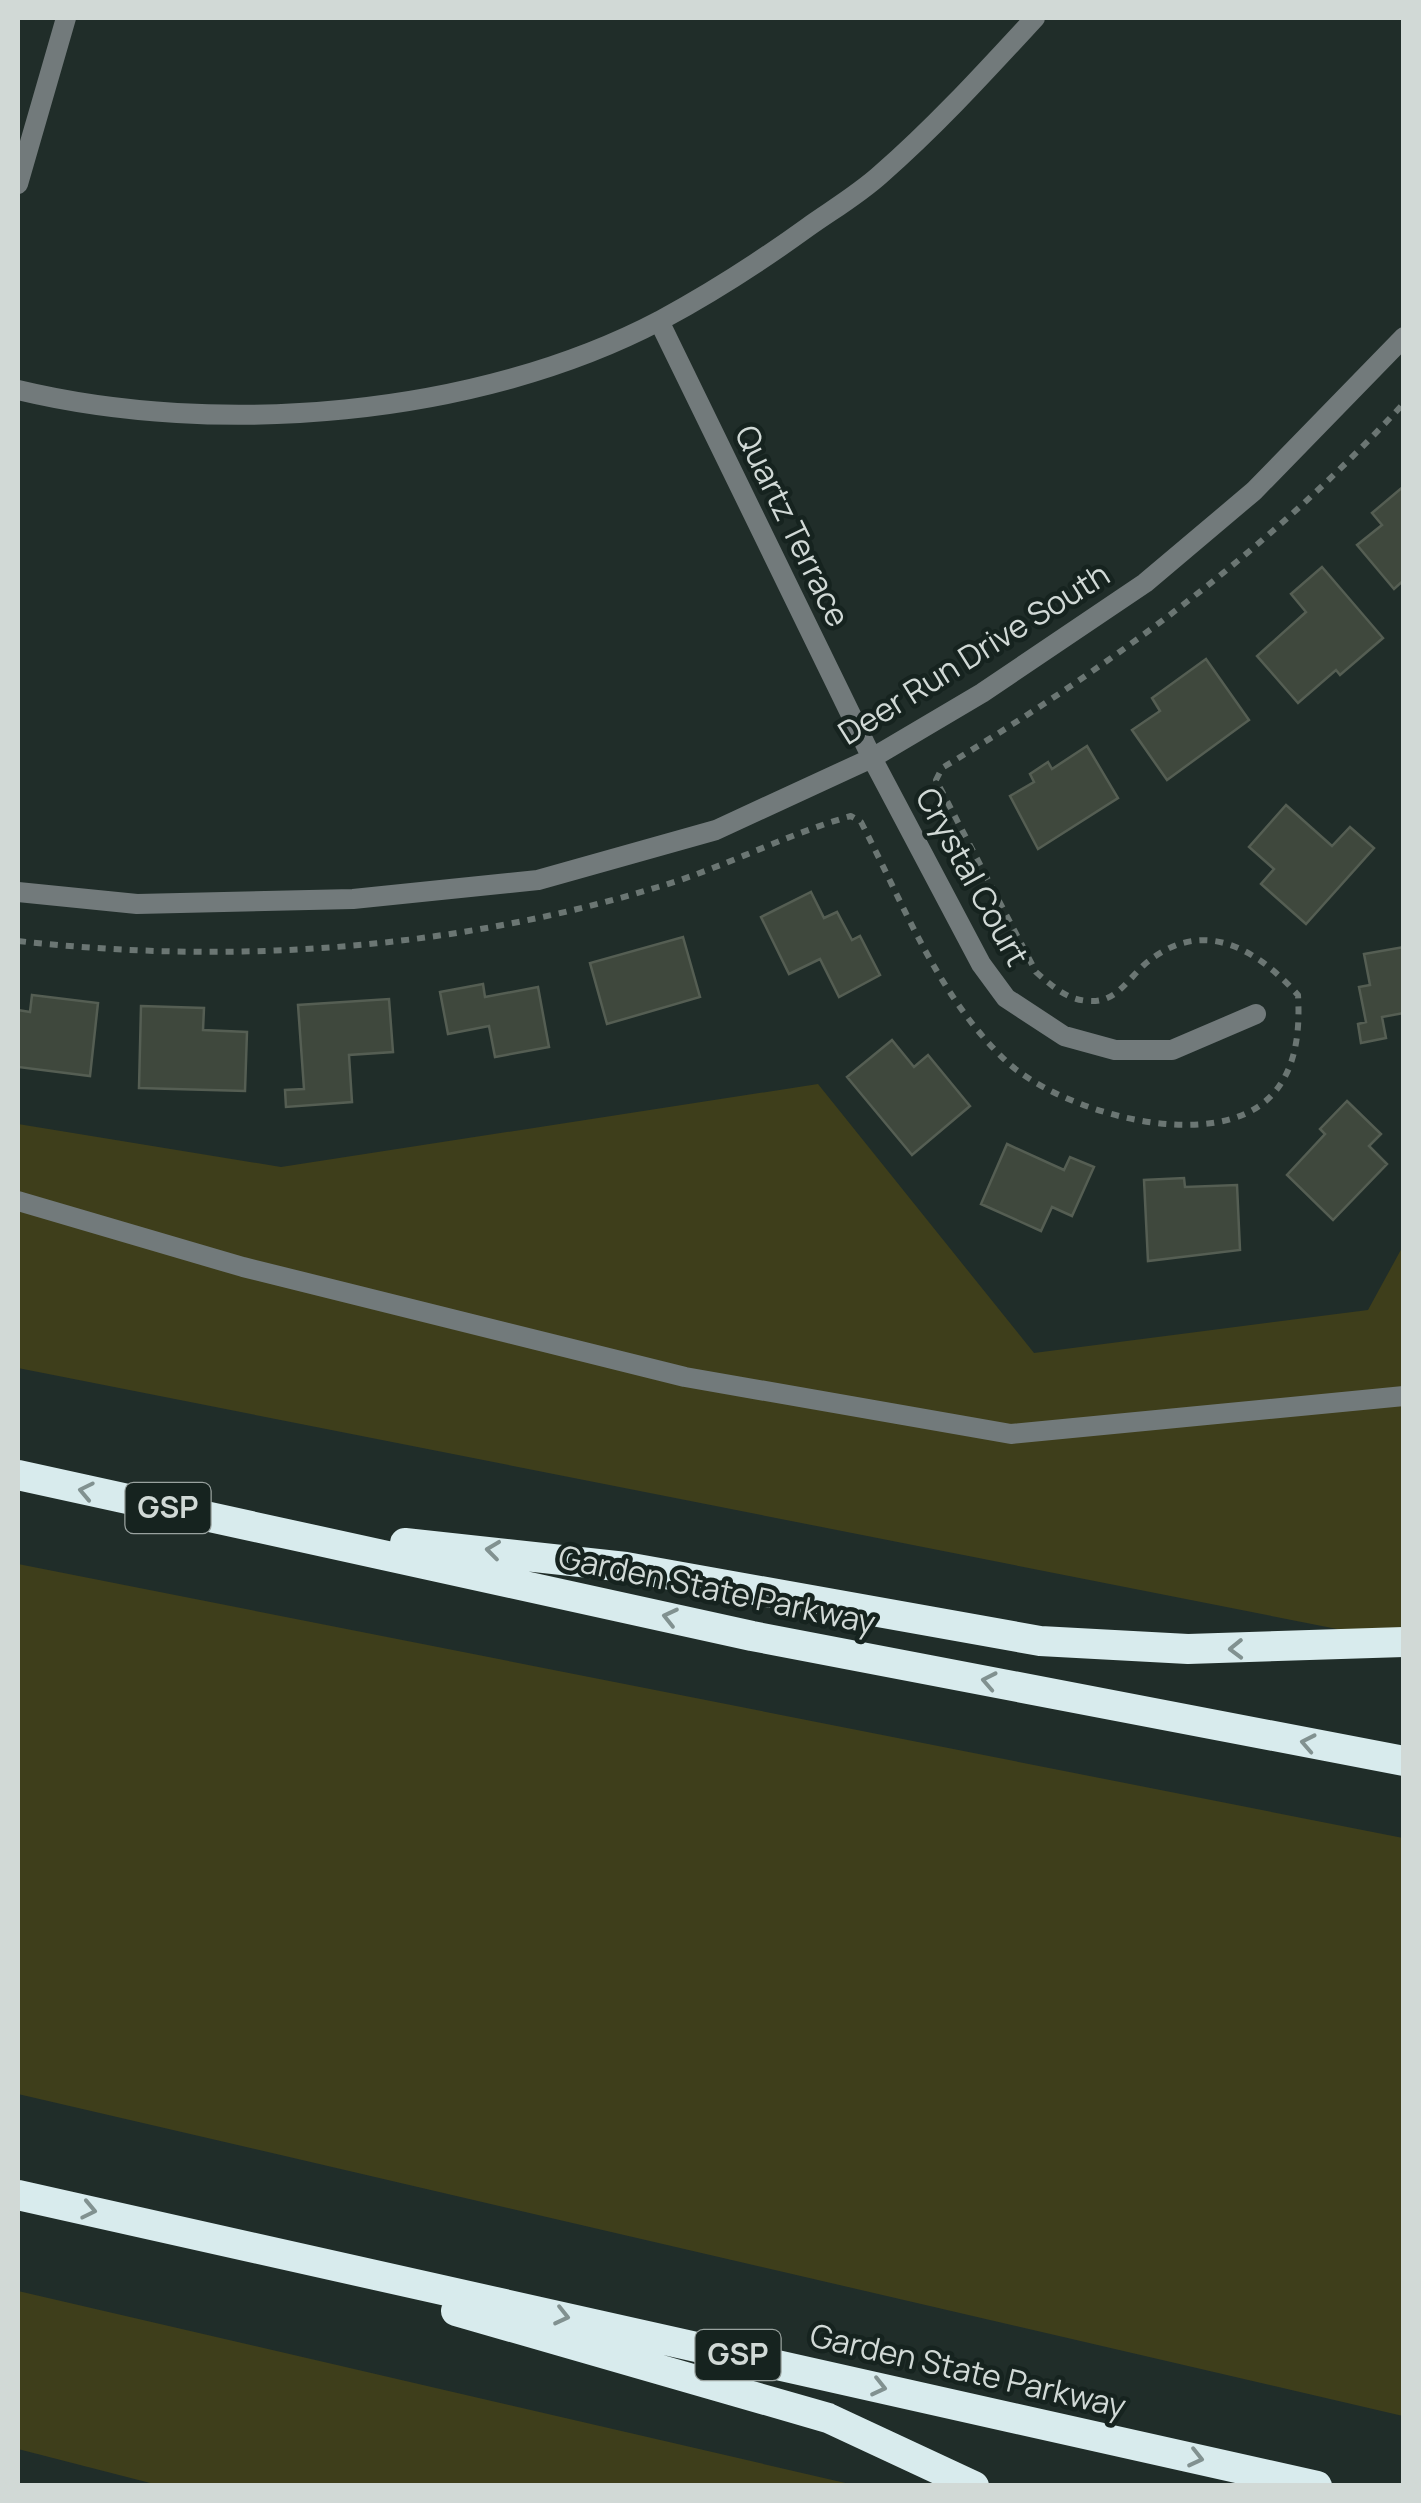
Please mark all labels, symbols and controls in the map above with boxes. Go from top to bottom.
street label: Quartz Terrace [725,417,861,634]
street label: Deer Run Drive South [829,552,1117,755]
street label: Crystal Court [906,779,1040,974]
one-way arrow [78,1482,95,1503]
road number: GSP [126,1483,210,1533]
street label: Garden State Parkway [555,1534,880,1644]
one-way arrow [485,1540,501,1561]
one-way arrow [662,1608,679,1629]
one-way arrow [1228,1638,1244,1659]
one-way arrow [980,1672,997,1693]
one-way arrow [1300,1733,1316,1754]
one-way arrow [80,2198,97,2219]
one-way arrow [553,2304,570,2325]
street label: Garden State Parkway [806,2312,1131,2428]
road number: GSP [696,2330,780,2380]
one-way arrow [870,2375,887,2396]
one-way arrow [1187,2447,1204,2468]

